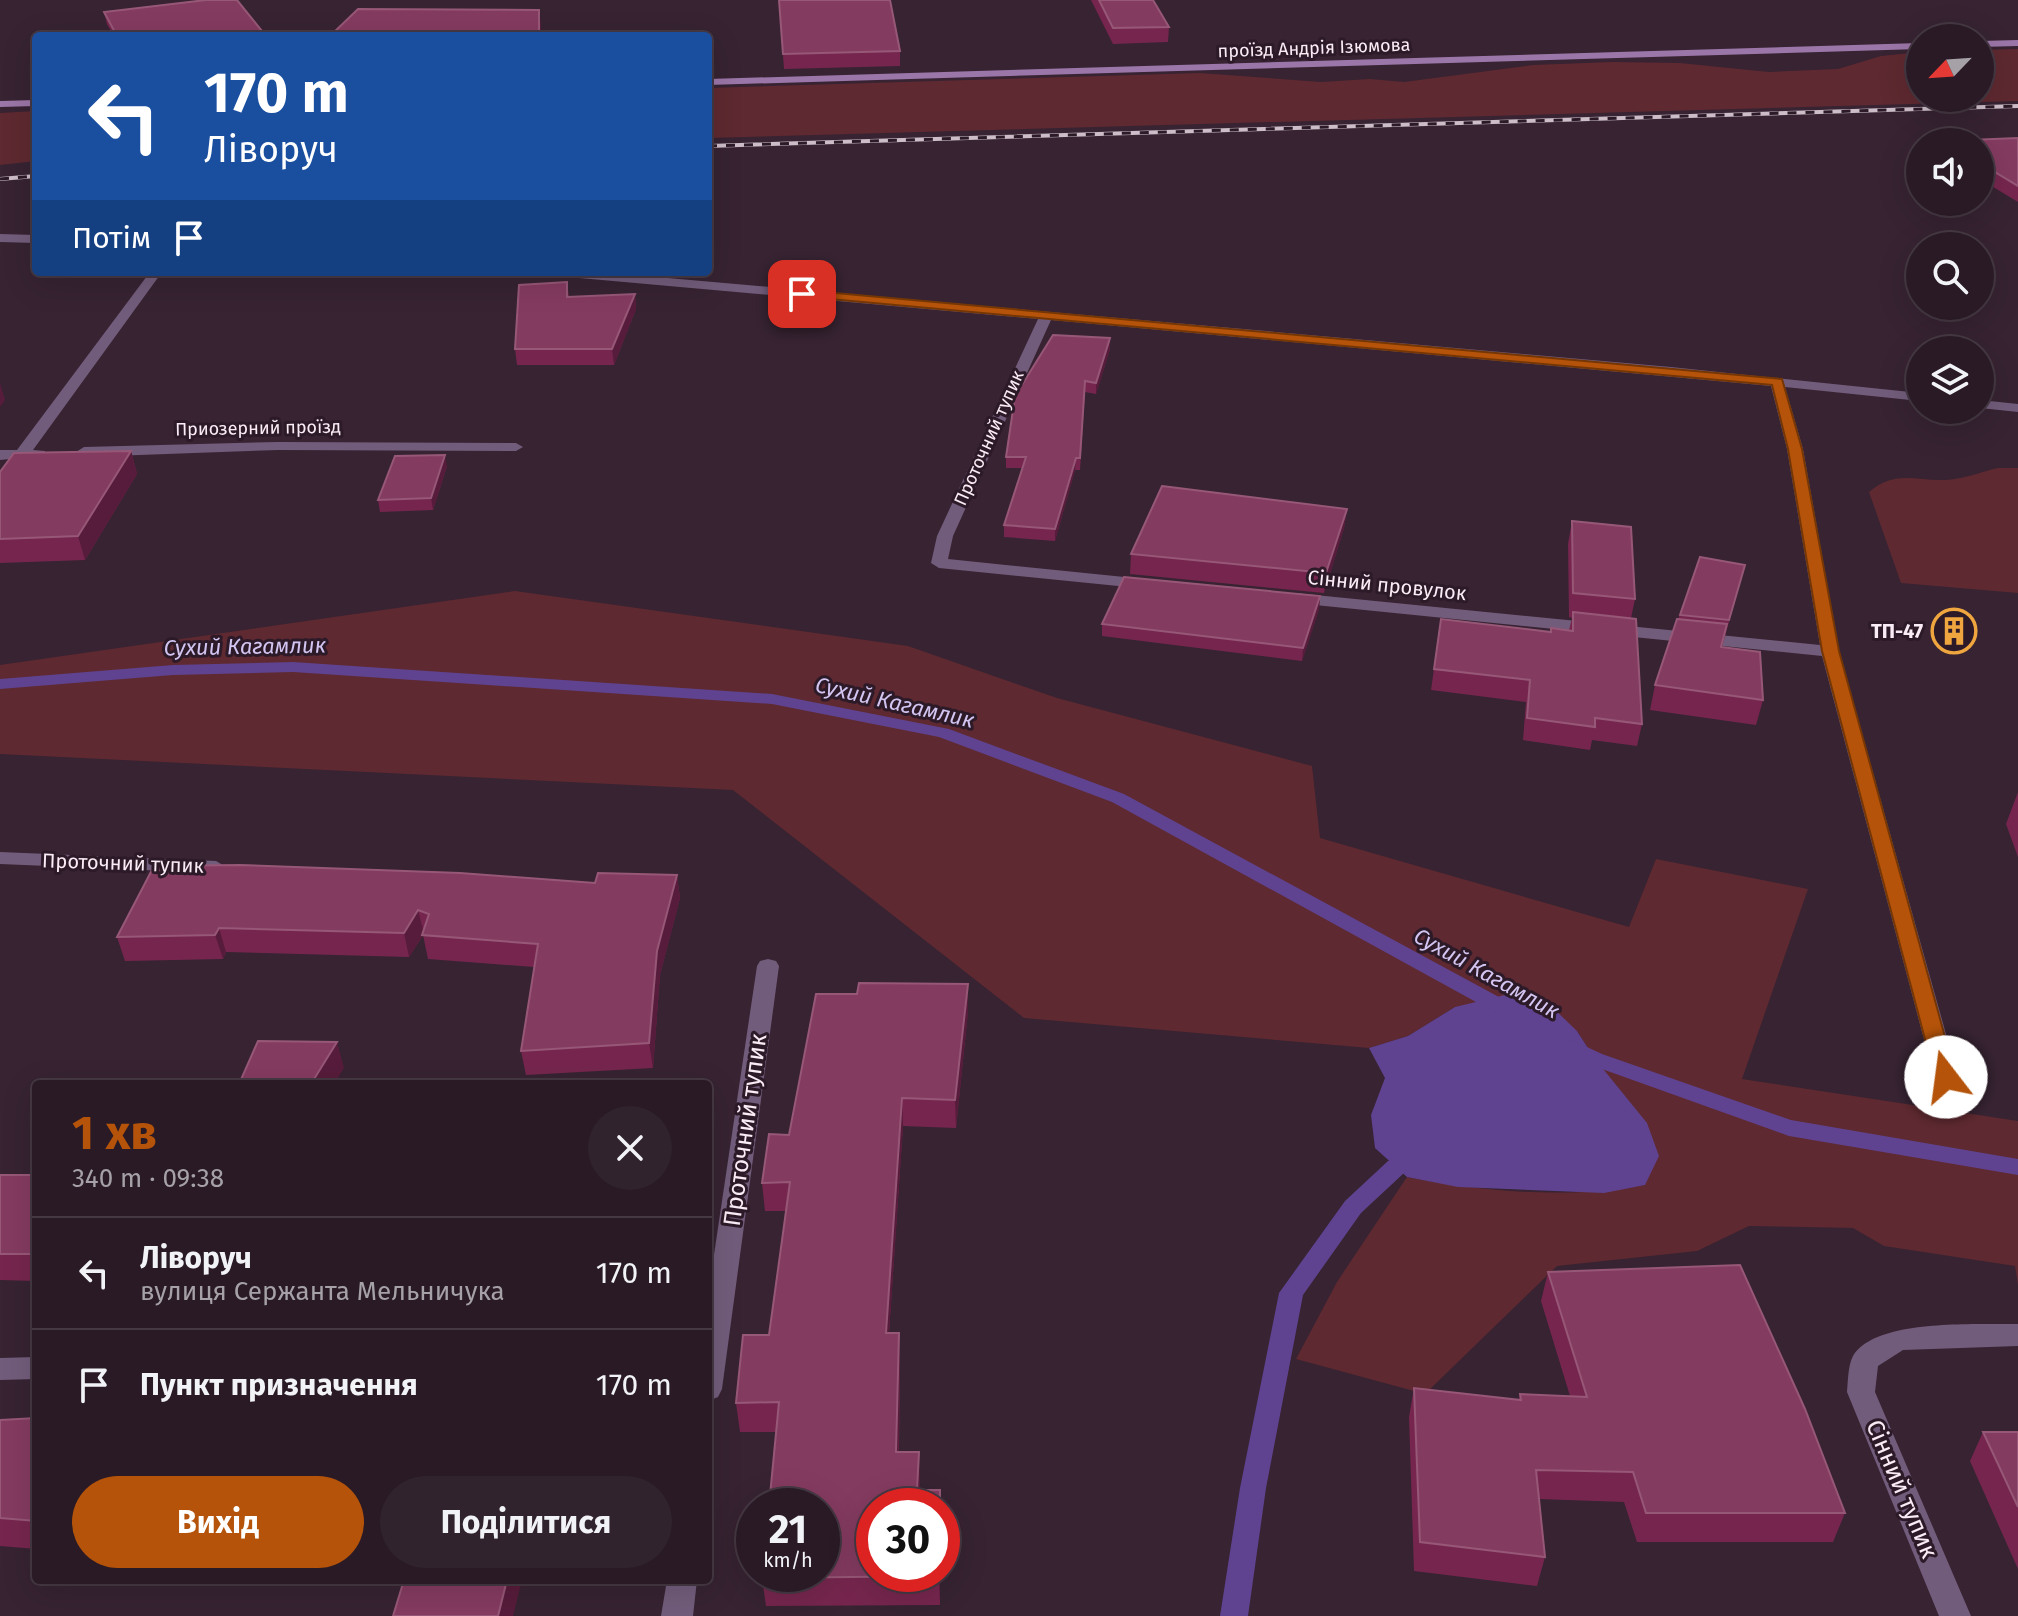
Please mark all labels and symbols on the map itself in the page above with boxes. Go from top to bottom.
north arrow [1906,24,1994,112]
street label: проїзд Андрія Ізюмова [1217,34,1411,62]
pin [768,260,836,328]
street label: Проточний тупик [949,366,1029,509]
street label: Приозерний проїзд [175,416,341,440]
street label: Сінний провулок [1306,565,1468,605]
building icon: ТП-47 [1930,607,1978,655]
place label: ТП-47 [1871,619,1923,643]
water label: Сухий Кагамлик [163,632,327,661]
water label: Сухий Кагамлик [813,671,977,734]
street label: Проточний тупик [42,848,205,878]
water label: Сухий Кагамлик [1409,922,1565,1025]
street label: Проточний тупик [718,1031,772,1228]
position arrow [1904,1035,1988,1119]
street label: Сінний тупик [1860,1416,1944,1563]
speed limit sign: 30 [856,1488,960,1592]

